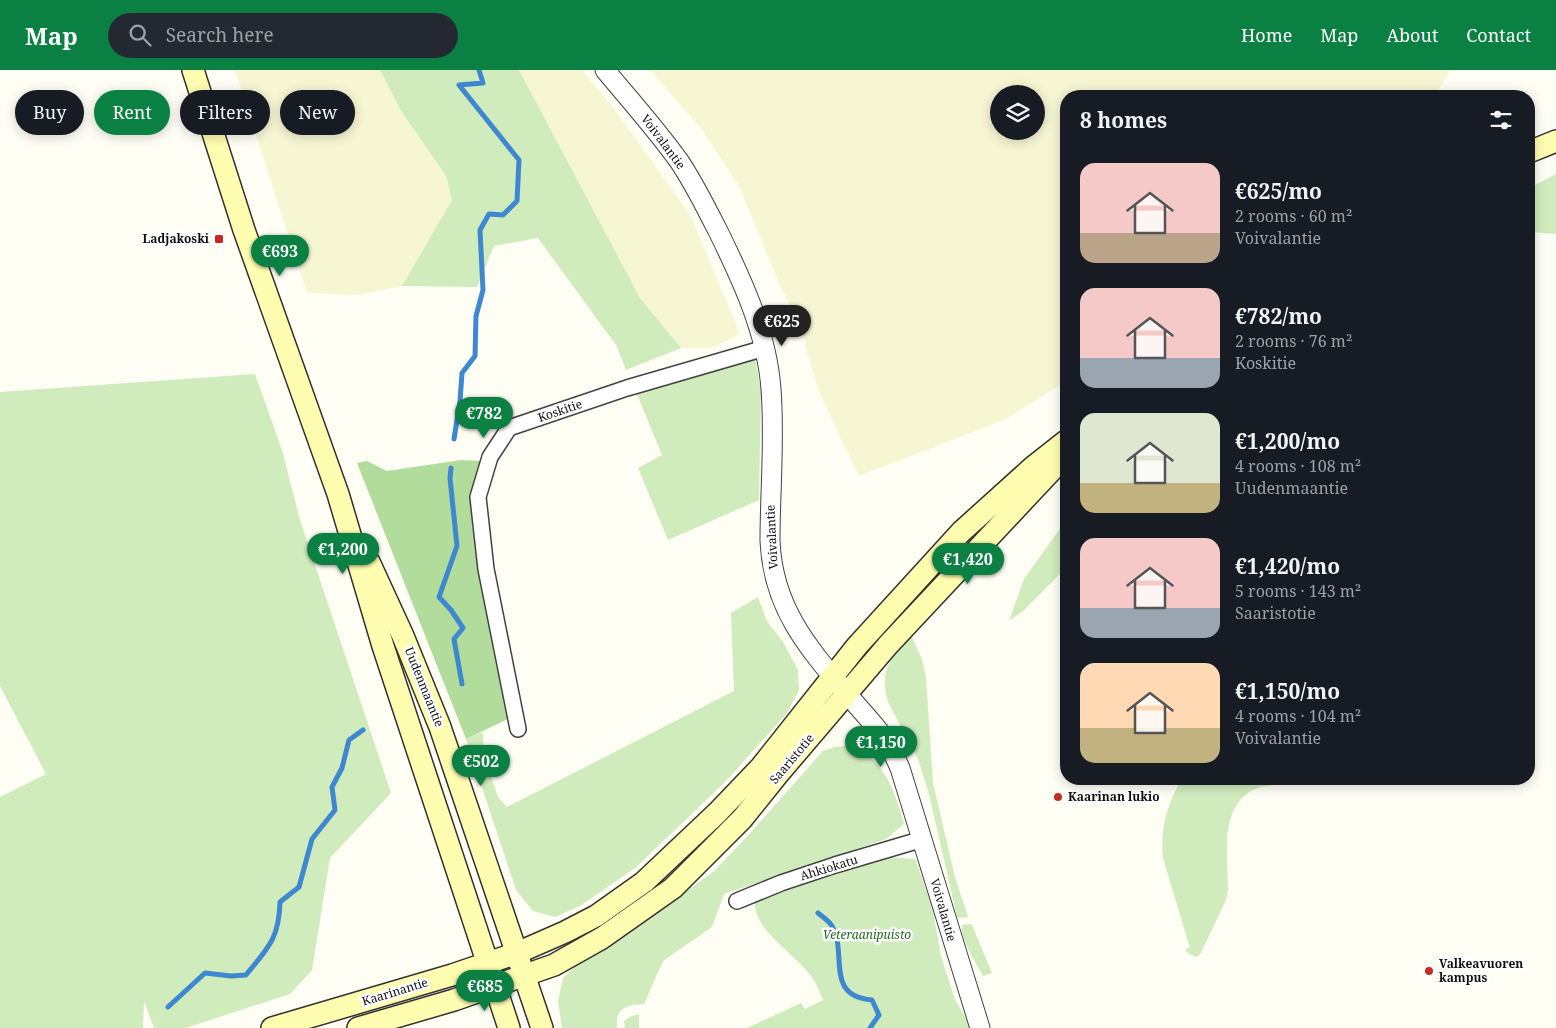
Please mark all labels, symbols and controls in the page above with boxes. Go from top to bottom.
search box [108,13,458,58]
text: Map [25,19,78,52]
icon: search [126,21,154,49]
text: Search here [166,22,274,48]
text: Home [1241,23,1292,47]
text: Map [1320,23,1358,47]
text: About [1386,23,1438,47]
text: Contact [1466,23,1531,47]
map controls [990,85,1045,140]
button: layers [990,85,1045,140]
chip: Buy [15,90,84,135]
chip: Rent [94,90,170,135]
chip: Filters [180,90,270,135]
chip: New [280,90,355,135]
text: 8 homes [1080,106,1167,134]
icon: filters [1487,106,1515,134]
street label: Voivalantie [637,111,690,173]
text: €625/mo [1235,177,1322,205]
icon: home [1120,183,1180,243]
text: 2 rooms · 60 m² [1235,205,1352,227]
text: Voivalantie [1235,227,1321,249]
place label: Ladjakoski [142,230,210,247]
marker: Ladjakoski [213,233,225,245]
pin: €693 [250,234,310,277]
text: €693 [262,240,298,262]
text: €782/mo [1235,302,1322,330]
pin: €625 [752,304,812,347]
icon: home [1120,308,1180,368]
text: €625 [764,310,800,332]
text: 2 rooms · 76 m² [1235,330,1352,352]
text: Koskitie [1235,352,1296,374]
street label: Koskitie [535,395,584,426]
pin: €782 [454,396,514,439]
text: €782 [466,402,502,424]
text: €1,200/mo [1235,427,1340,455]
icon: home [1120,433,1180,493]
text: 4 rooms · 108 m² [1235,455,1361,477]
text: Uudenmaantie [1235,477,1348,499]
street label: Voivalantie [761,504,782,570]
pin: €1,200 [302,532,384,575]
text: €1,200 [318,538,368,560]
pin: €1,420 [927,542,1009,585]
text: €1,420 [943,548,993,570]
text: €1,420/mo [1235,552,1340,580]
icon: home [1120,558,1180,618]
text: 5 rooms · 143 m² [1235,580,1361,602]
text: Saaristotie [1235,602,1316,624]
street label: Uudenmaantie [401,644,448,729]
text: €1,150/mo [1235,677,1340,705]
icon: home [1120,683,1180,743]
text: 4 rooms · 104 m² [1235,705,1361,727]
pin: €1,150 [840,726,922,768]
text: Voivalantie [1235,727,1321,749]
street label: Saaristotie [766,730,818,787]
text: €1,150 [856,731,906,753]
pin: €502 [451,744,511,787]
text: €502 [463,750,499,772]
place label: Kaarinan lukio [1068,788,1160,805]
marker: Kaarinan lukio [1052,791,1064,803]
street label: Ahkiokatu [798,851,860,884]
street label: Voivalantie [926,876,961,943]
park label: Veteraanipuisto [823,926,911,943]
place label: Valkeavuoren kampus [1439,955,1523,986]
marker: Valkeavuoren kampus [1423,965,1435,977]
pin: €685 [455,970,515,1012]
street label: Kaarinantie [360,973,430,1010]
text: €685 [467,975,503,997]

